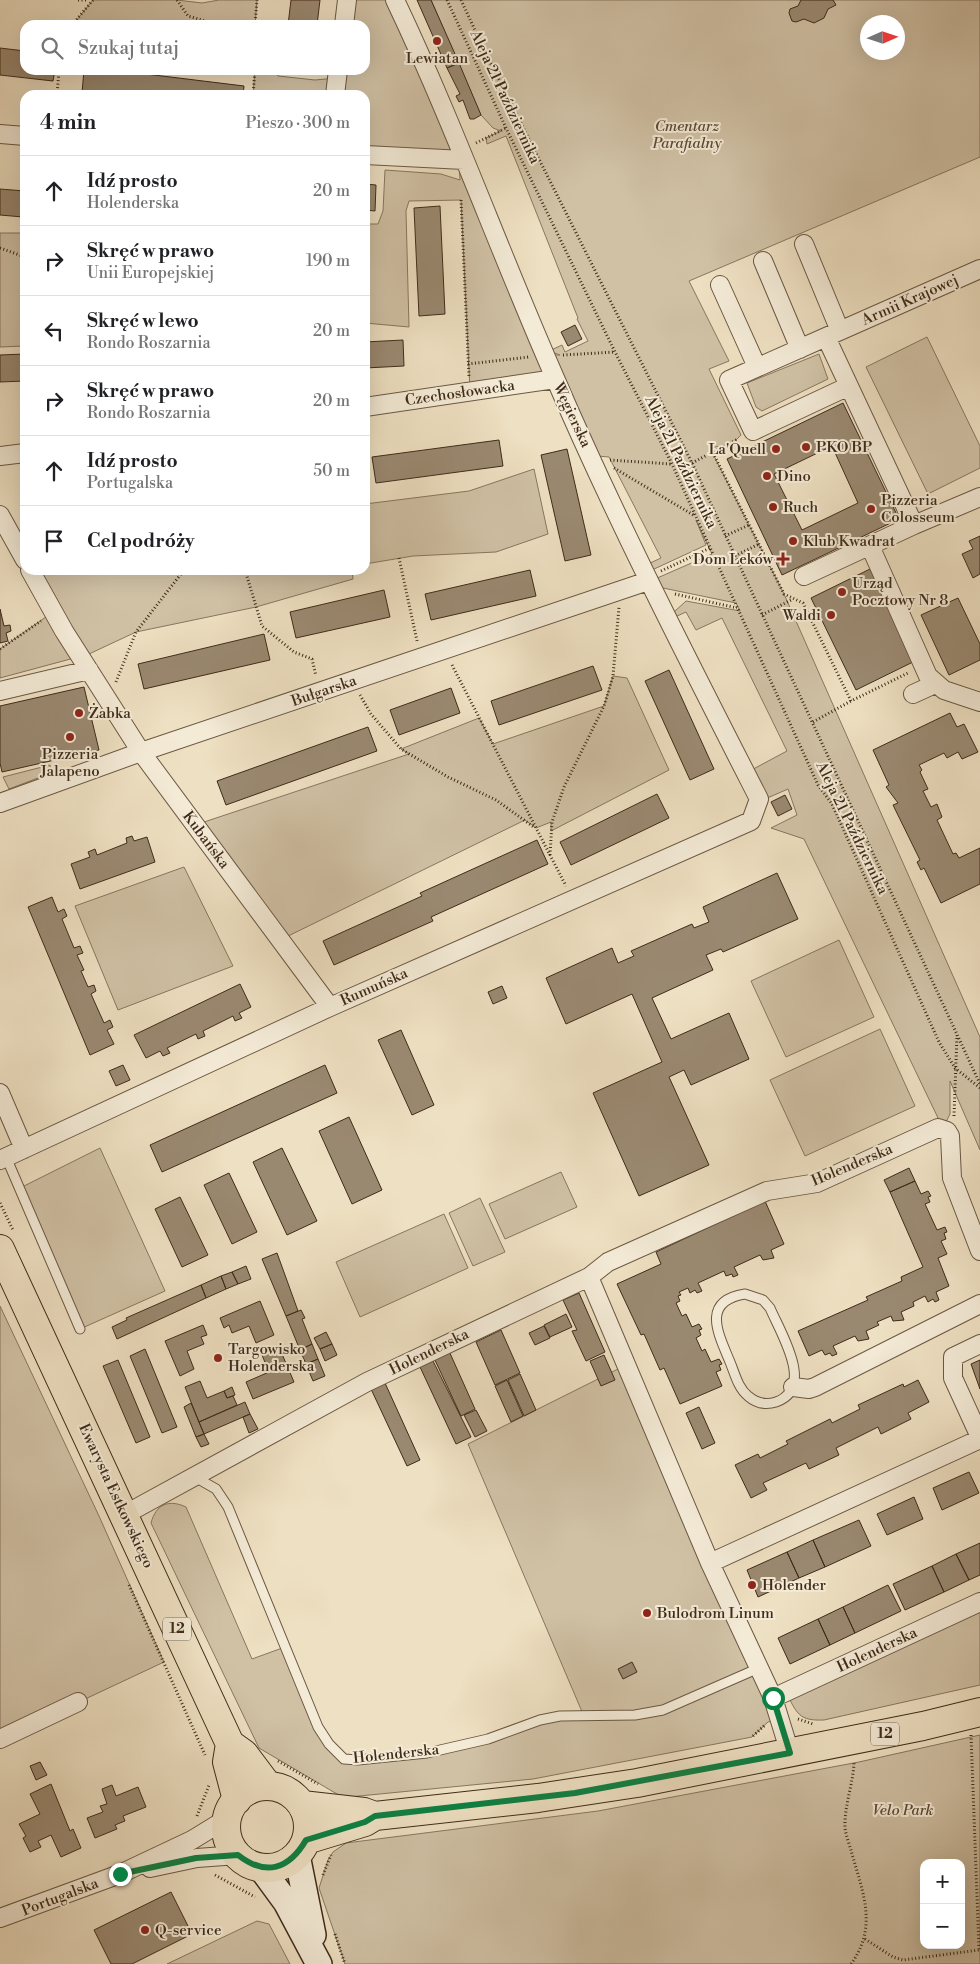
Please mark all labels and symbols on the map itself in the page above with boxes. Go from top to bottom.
north arrow [860,15,905,60]
street label: Aleja 21 Października [465,26,544,167]
marker: Lewiatan [431,35,443,47]
place label: Lewiatan [406,49,468,68]
park label: Cmentarz Parafialny [651,117,723,153]
street label: Armii Krajowej [858,270,961,330]
street label: Czechosłowacka [404,376,516,410]
street label: Węgierska [548,379,595,451]
street label: Aleja 21 Października [640,392,722,532]
place label: PKO BP [816,438,872,457]
place label: La'Quell [708,440,767,459]
marker: PKO BP [800,441,812,453]
marker: La'Quell [770,443,782,455]
place label: Dino [777,467,811,486]
marker: Dino [761,470,773,482]
place label: Pizzeria Colosseum [881,491,955,527]
place label: Ruch [783,498,818,517]
marker: Ruch [767,501,779,513]
marker: Pizzeria Colosseum [865,503,877,515]
place label: Klub Kwadrat [803,532,896,551]
marker: Klub Kwadrat [787,535,799,547]
place label: Dom Leków [693,550,774,569]
marker: Dom Leków [777,553,789,565]
place label: Urząd Pocztowy Nr 8 [852,574,948,610]
marker: Urząd Pocztowy Nr 8 [836,586,848,598]
place label: Waldi [782,606,821,625]
marker: Waldi [825,609,837,621]
street label: Bułgarska [288,671,360,711]
place label: Żabka [89,703,131,723]
marker: Żabka [73,707,85,719]
marker: Pizzeria Jalapeno [64,731,76,743]
place label: Pizzeria Jalapeno [39,745,100,781]
street label: Aleja 21 Października [811,758,893,898]
street label: Kubańska [178,807,234,873]
street label: Rumuńska [337,964,411,1010]
street label: Holenderska [808,1139,896,1191]
street label: Holenderska [386,1324,472,1379]
place label: Targowisko Holenderska [228,1340,315,1376]
marker: Targowisko Holenderska [212,1352,224,1364]
street label: Ewarysta Estkowskiego [74,1421,158,1571]
place label: Holender [762,1576,826,1595]
marker: Holender [746,1579,758,1591]
place label: Bulodrom Linum [656,1604,774,1623]
marker: Bulodrom Linum [641,1607,653,1619]
road number: 12 [163,1618,191,1640]
street label: Holenderska [834,1623,921,1677]
route start [762,1687,785,1710]
road number: 12 [871,1722,899,1746]
street label: Holenderska [352,1740,440,1768]
park label: Velo Park [873,1801,934,1820]
route end [109,1863,132,1886]
street label: Portugalska [19,1874,101,1920]
place label: Q-service [155,1921,221,1940]
marker: Q-service [139,1924,151,1936]

